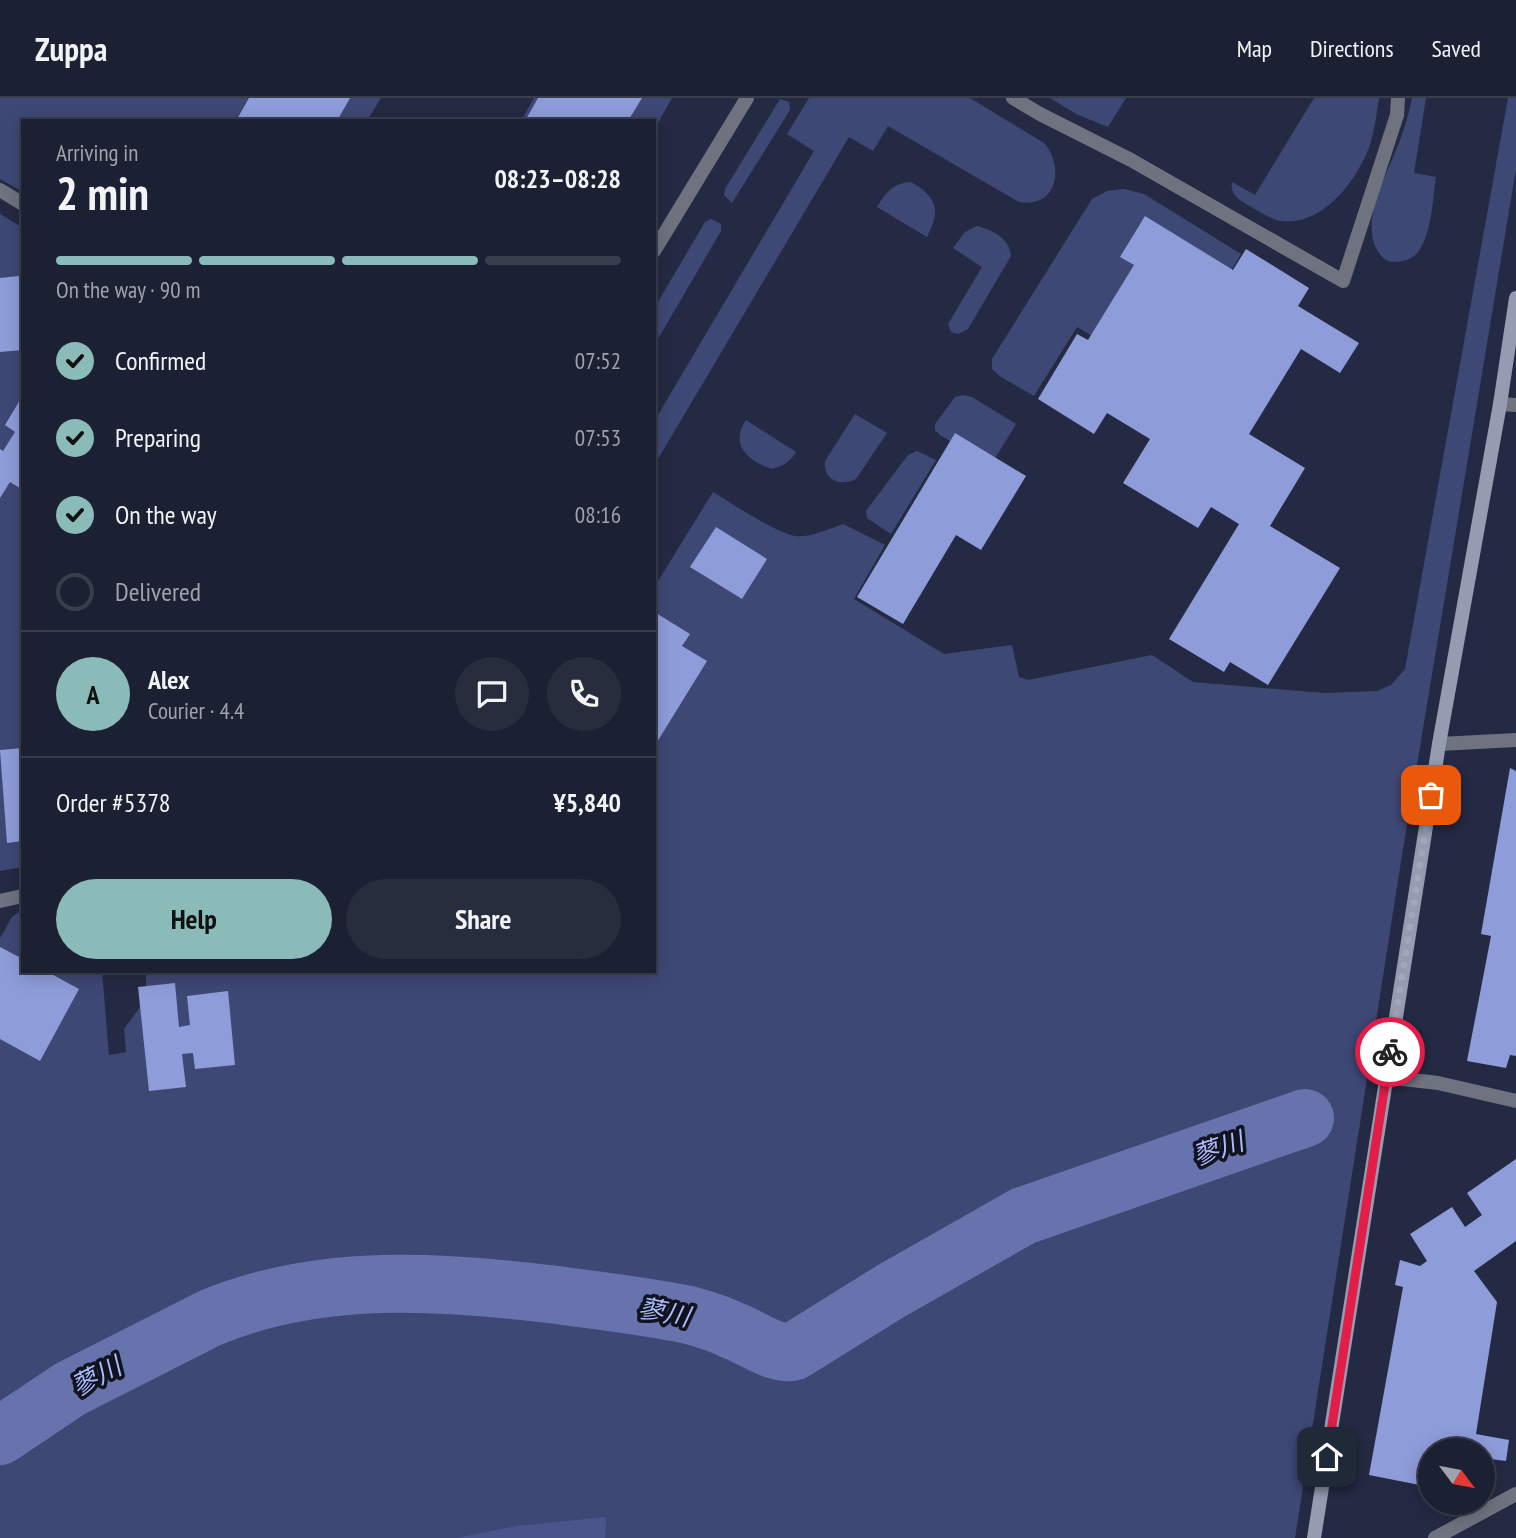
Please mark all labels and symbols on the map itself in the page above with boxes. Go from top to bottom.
pin [1401,765,1461,825]
courier [1355,1017,1425,1087]
water label: 蓼川 [1188,1123,1251,1172]
water label: 蓼川 [635,1291,696,1334]
water label: 蓼川 [65,1348,129,1403]
pin [1297,1427,1357,1487]
north arrow [1418,1438,1494,1516]

